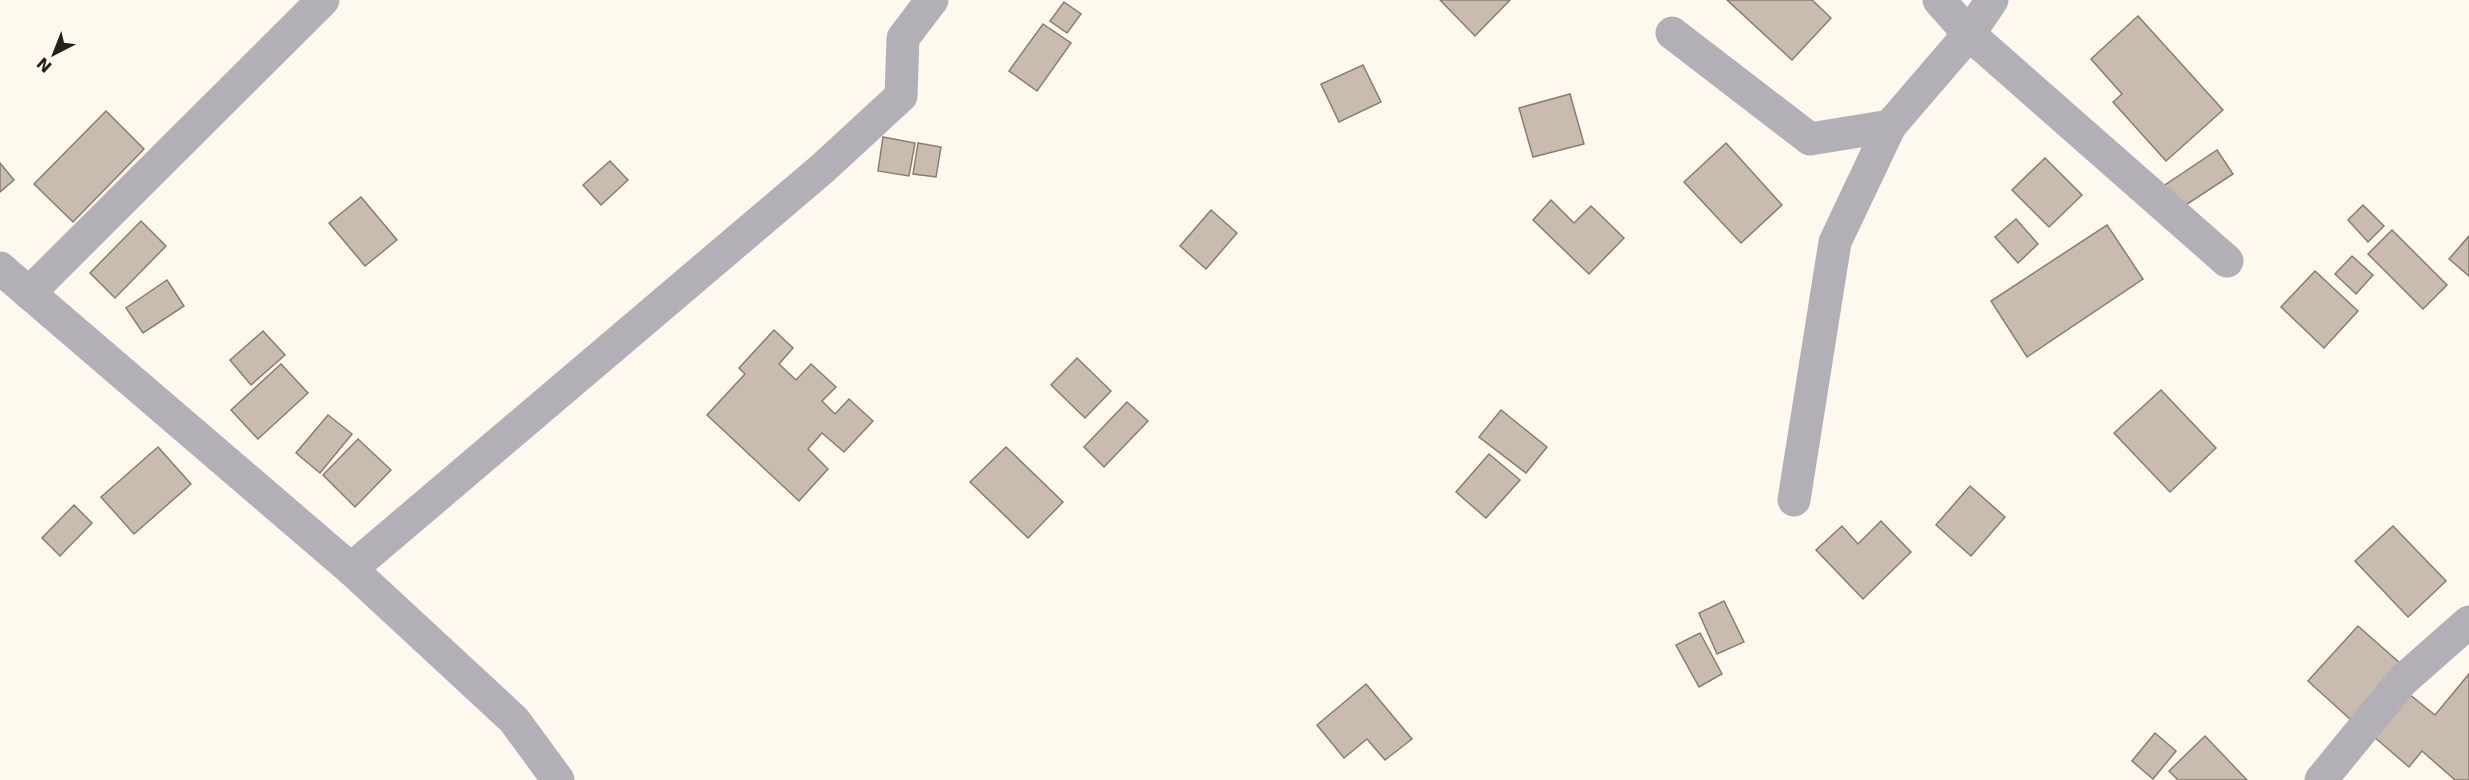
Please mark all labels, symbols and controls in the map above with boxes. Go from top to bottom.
north arrow [24,24,84,84]
text: N [33,53,56,76]

